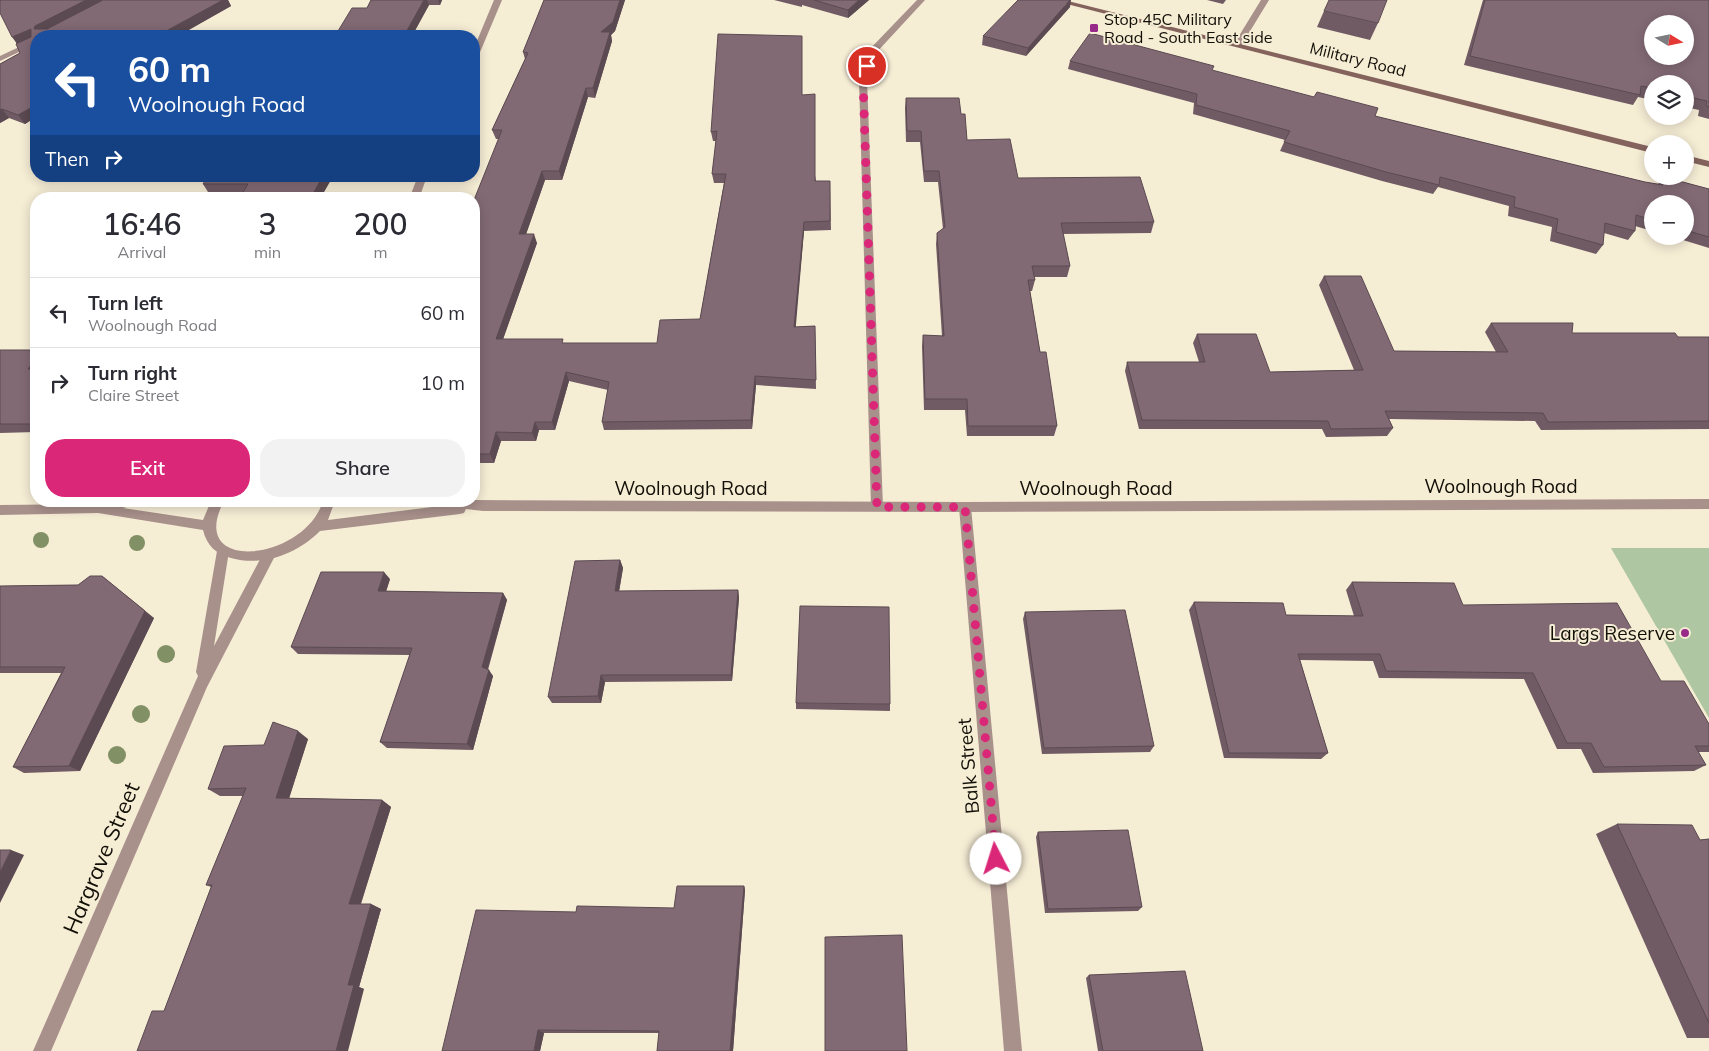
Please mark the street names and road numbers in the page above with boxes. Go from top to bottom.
street label: Military Road [1308,37,1408,81]
street label: Woolnough Road [1424,474,1578,498]
street label: Woolnough Road [614,476,768,500]
street label: Woolnough Road [1019,476,1173,500]
street label: Balk Street [952,717,984,815]
street label: Hargrave Street [56,778,146,938]

